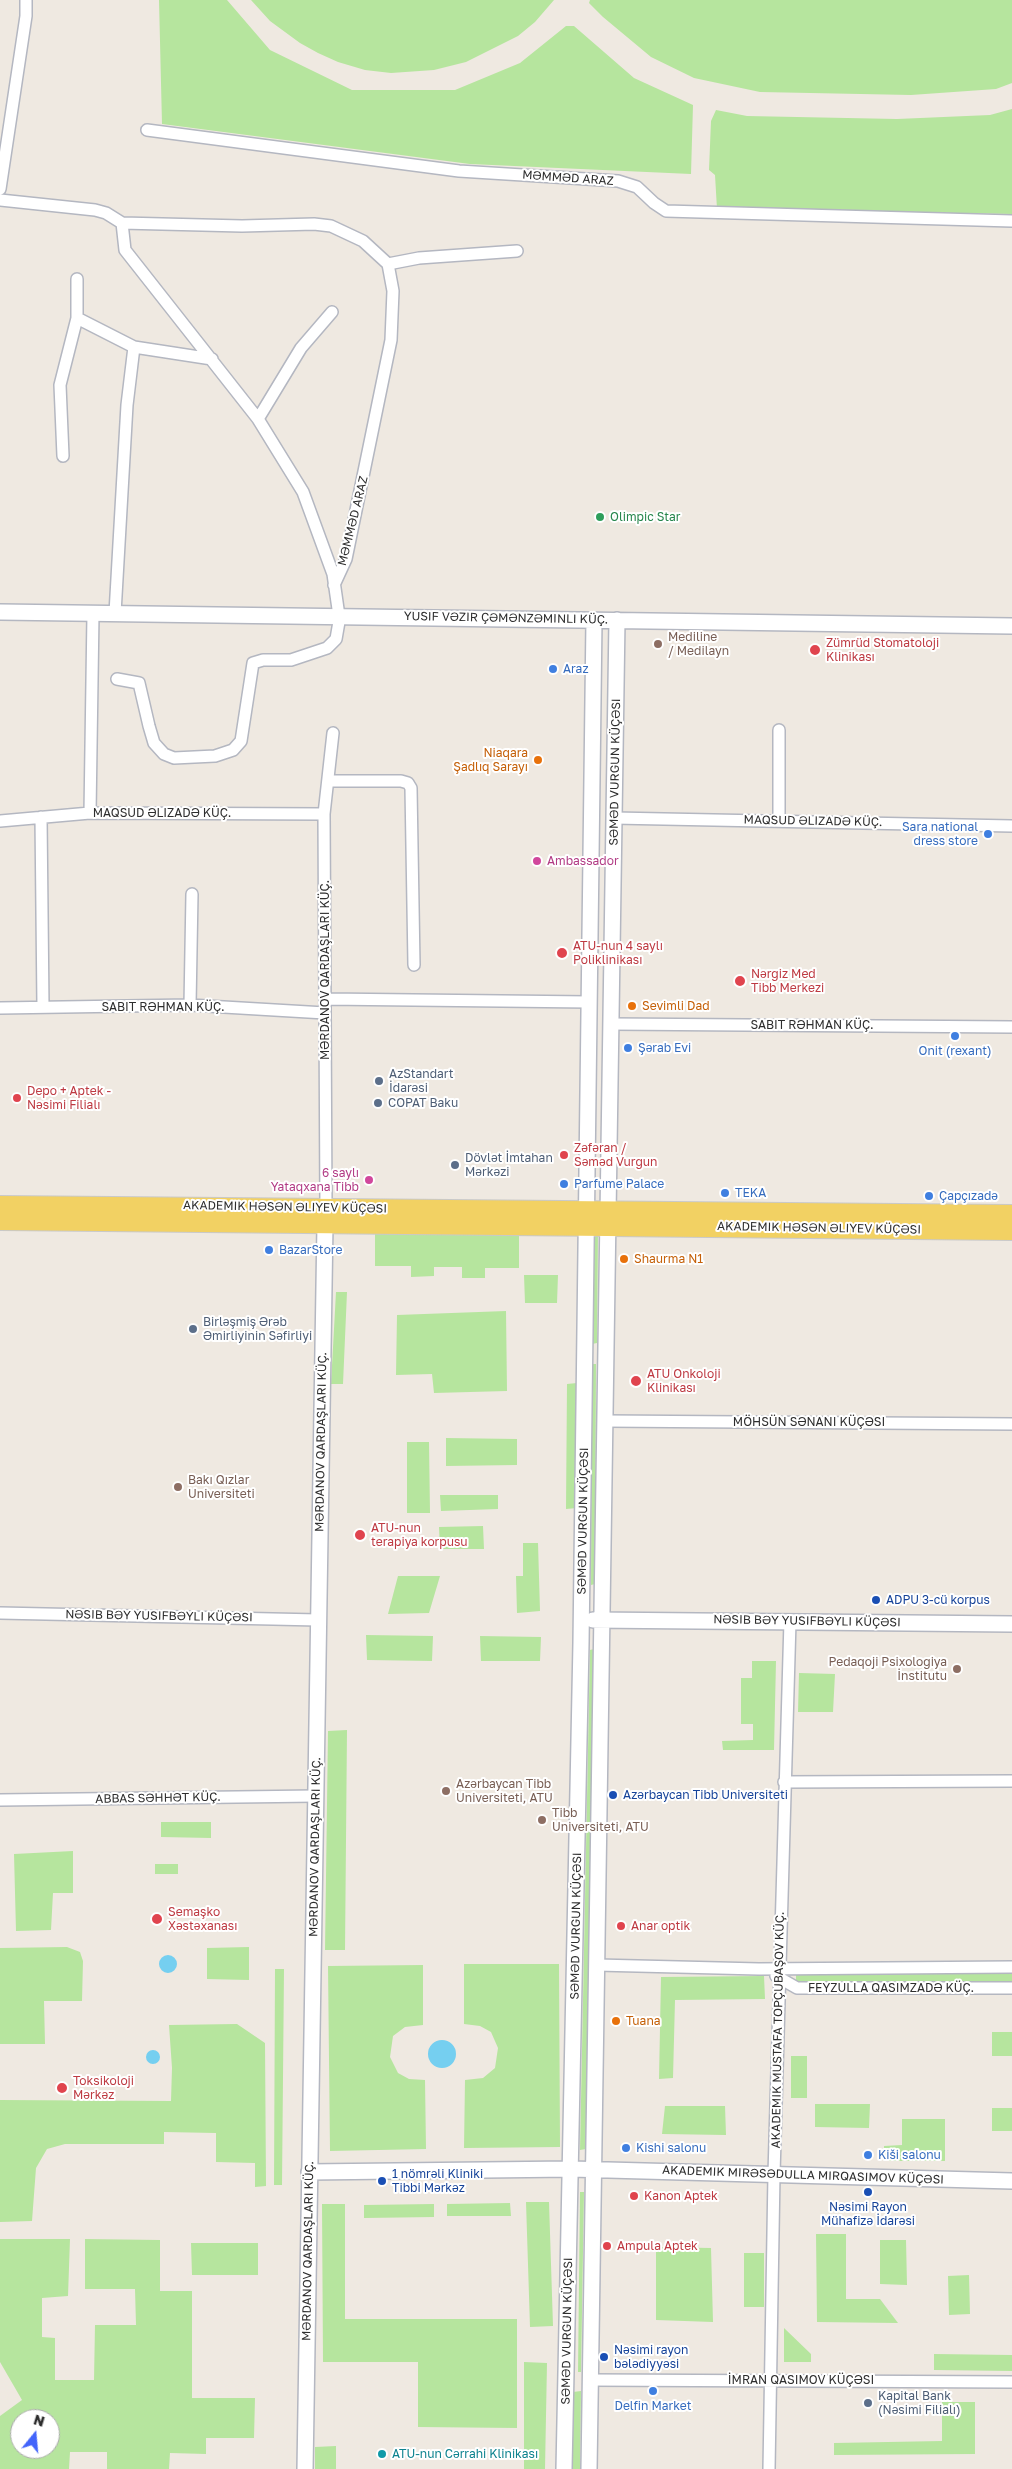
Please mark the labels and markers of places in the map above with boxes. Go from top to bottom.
place label: Olimpic Star [610,510,680,524]
marker: Olimpic Star [594,511,606,523]
place label: Mediline / Medilayn [668,630,729,658]
place label: Zümrüd Stomatoloji Klinikası [826,636,939,664]
marker: Mediline / Medilayn [652,638,664,650]
marker: Zümrüd Stomatoloji Klinikası [808,643,822,657]
place label: Araz [563,662,588,676]
marker: Araz [547,663,559,675]
place label: Niaqara Şadlıq Sarayı [453,746,528,774]
marker: Niaqara Şadlıq Sarayı [532,754,544,766]
place label: Sara national dress store [902,820,978,848]
marker: Sara national dress store [982,828,994,840]
place label: Ambassador [547,854,619,868]
marker: Ambassador [531,855,543,867]
place label: ATU-nun 4 saylı Poliklinikası [573,939,663,967]
marker: ATU-nun 4 saylı Poliklinikası [555,946,569,960]
place label: Nərgiz Med Tibb Merkezi [751,967,824,995]
marker: Nərgiz Med Tibb Merkezi [733,974,747,988]
place label: Sevimli Dad [642,999,710,1013]
marker: Sevimli Dad [626,1000,638,1012]
marker: Onit (rexant) [949,1030,961,1042]
place label: Şərab Evi [638,1041,691,1055]
marker: Şərab Evi [622,1042,634,1054]
place label: Onit (rexant) [919,1044,991,1058]
place label: AzStandart İdarəsi [389,1067,454,1095]
marker: AzStandart İdarəsi [373,1075,385,1087]
place label: Depo + Aptek - Nəsimi Filialı [27,1084,111,1112]
marker: Depo + Aptek - Nəsimi Filialı [11,1092,23,1104]
place label: COPAT Baku [388,1096,458,1110]
marker: COPAT Baku [372,1097,384,1109]
place label: Zəfəran / Səməd Vurğun [574,1141,657,1169]
marker: Zəfəran / Səməd Vurğun [558,1149,570,1161]
place label: Dövlət İmtahan Mərkəzi [465,1151,553,1179]
marker: Dövlət İmtahan Mərkəzi [449,1159,461,1171]
place label: 6 saylı Yataqxana Tibb [271,1166,359,1194]
marker: 6 saylı Yataqxana Tibb [363,1174,375,1186]
place label: Parfume Palace [574,1177,664,1191]
marker: Parfume Palace [558,1178,570,1190]
place label: TEKA [735,1186,766,1200]
marker: TEKA [719,1187,731,1199]
place label: Çapçızadə [939,1189,998,1203]
marker: Çapçızadə [923,1190,935,1202]
place label: BazarStore [279,1243,342,1257]
marker: BazarStore [263,1244,275,1256]
place label: Shaurma N1 [634,1252,703,1266]
marker: Shaurma N1 [618,1253,630,1265]
place label: Birləşmiş Ərəb Əmirliyinin Səfirliyi [203,1315,312,1343]
marker: Birləşmiş Ərəb Əmirliyinin Səfirliyi [187,1323,199,1335]
place label: ATU Onkoloji Klinikası [647,1367,721,1395]
marker: ATU Onkoloji Klinikası [629,1374,643,1388]
place label: Bakı Qızlar Universiteti [188,1473,255,1501]
marker: Bakı Qızlar Universiteti [172,1481,184,1493]
place label: ATU-nun terapiya korpusu [371,1521,468,1549]
marker: ATU-nun terapiya korpusu [353,1528,367,1542]
place label: ADPU 3-cü korpus [886,1593,990,1607]
marker: ADPU 3-cü korpus [870,1594,882,1606]
place label: Pedaqoji Psixologiya İnstitutu [828,1655,947,1683]
marker: Pedaqoji Psixologiya İnstitutu [951,1663,963,1675]
place label: Azərbaycan Tibb Universiteti, ATU [456,1777,553,1805]
marker: Azərbaycan Tibb Universiteti, ATU [440,1785,452,1797]
place label: Azərbaycan Tibb Universiteti [623,1788,788,1802]
marker: Azərbaycan Tibb Universiteti [607,1789,619,1801]
place label: Tibb Universiteti, ATU [552,1806,649,1834]
marker: Tibb Universiteti, ATU [536,1814,548,1826]
place label: Semaşko Xəstəxanası [168,1905,237,1933]
marker: Semaşko Xəstəxanası [150,1912,164,1926]
place label: Anar optik [631,1919,690,1933]
marker: Anar optik [615,1920,627,1932]
place label: Tuana [626,2014,661,2028]
marker: Tuana [610,2015,622,2027]
place label: Toksikoloji Mərkəz [73,2074,134,2102]
marker: Toksikoloji Mərkəz [55,2081,69,2095]
place label: Kishi salonu [636,2141,706,2155]
marker: Kishi salonu [620,2142,632,2154]
place label: Kiši salonu [878,2148,941,2162]
marker: Kiši salonu [862,2149,874,2161]
place label: 1 nömrəli Kliniki Tibbi Mərkəz [392,2167,483,2195]
marker: 1 nömrəli Kliniki Tibbi Mərkəz [376,2175,388,2187]
marker: Nəsimi Rayon Mühafizə İdarəsi [862,2186,874,2198]
place label: Kanon Aptek [644,2189,718,2203]
marker: Kanon Aptek [628,2190,640,2202]
place label: Nəsimi Rayon Mühafizə İdarəsi [821,2200,915,2228]
place label: Ampula Aptek [617,2239,698,2253]
marker: Ampula Aptek [601,2240,613,2252]
place label: Nəsimi rayon bələdiyyəsi [614,2343,688,2371]
marker: Nəsimi rayon bələdiyyəsi [598,2351,610,2363]
marker: Delfin Market [647,2385,659,2397]
place label: Kapital Bank (Nəsimi Filialı) [878,2389,961,2417]
marker: Kapital Bank (Nəsimi Filialı) [862,2397,874,2409]
place label: Delfin Market [614,2399,692,2413]
place label: ATU-nun Cərrahi Klinikası [392,2447,538,2461]
marker: ATU-nun Cərrahi Klinikası [376,2448,388,2460]

